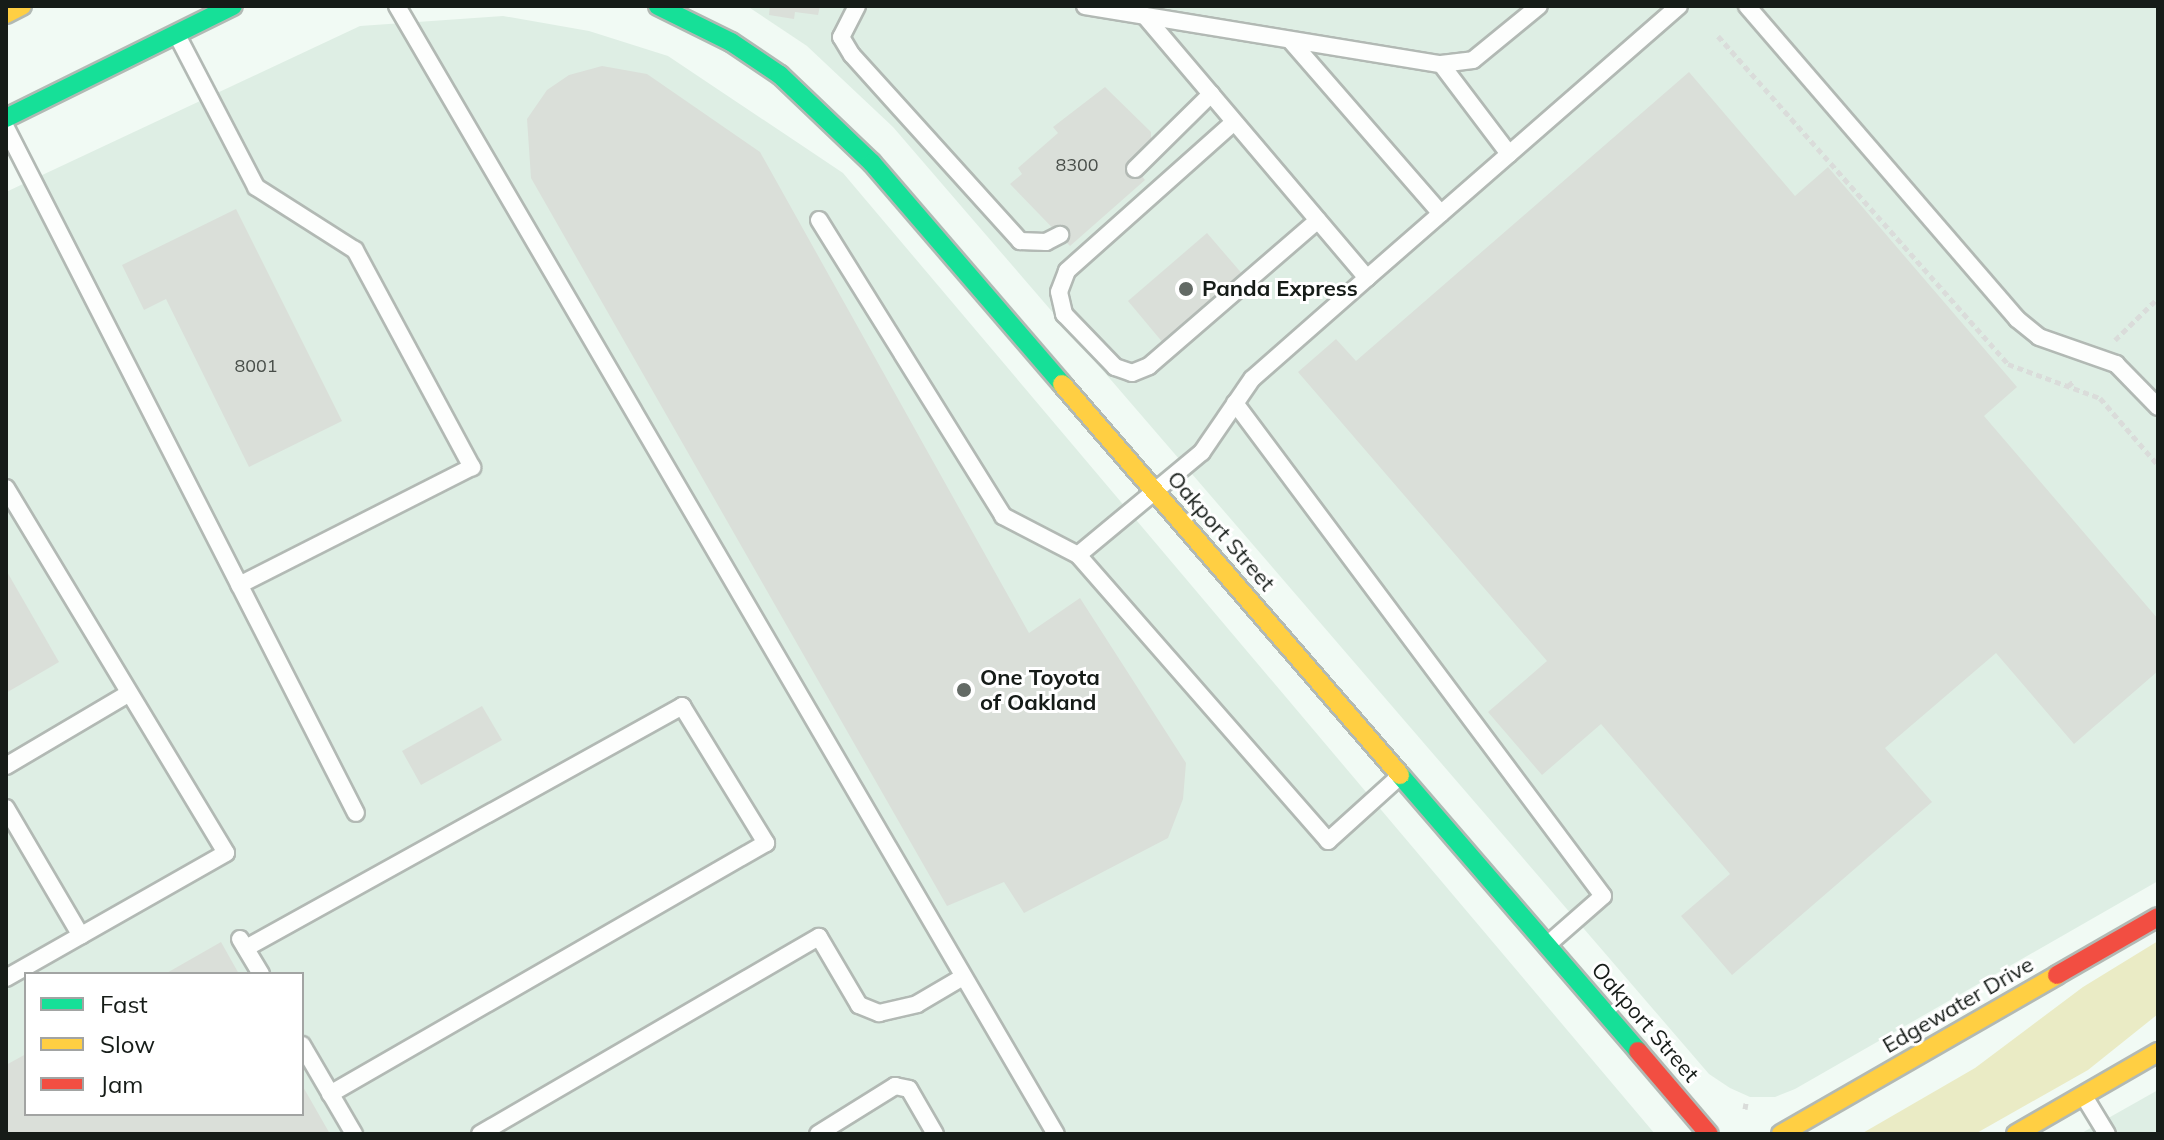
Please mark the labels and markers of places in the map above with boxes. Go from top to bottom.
place label: Panda Express [1202,276,1358,302]
marker: Panda Express [1177,280,1195,298]
place label: One Toyota of Oakland [980,664,1100,716]
marker: One Toyota of Oakland [955,681,973,699]

